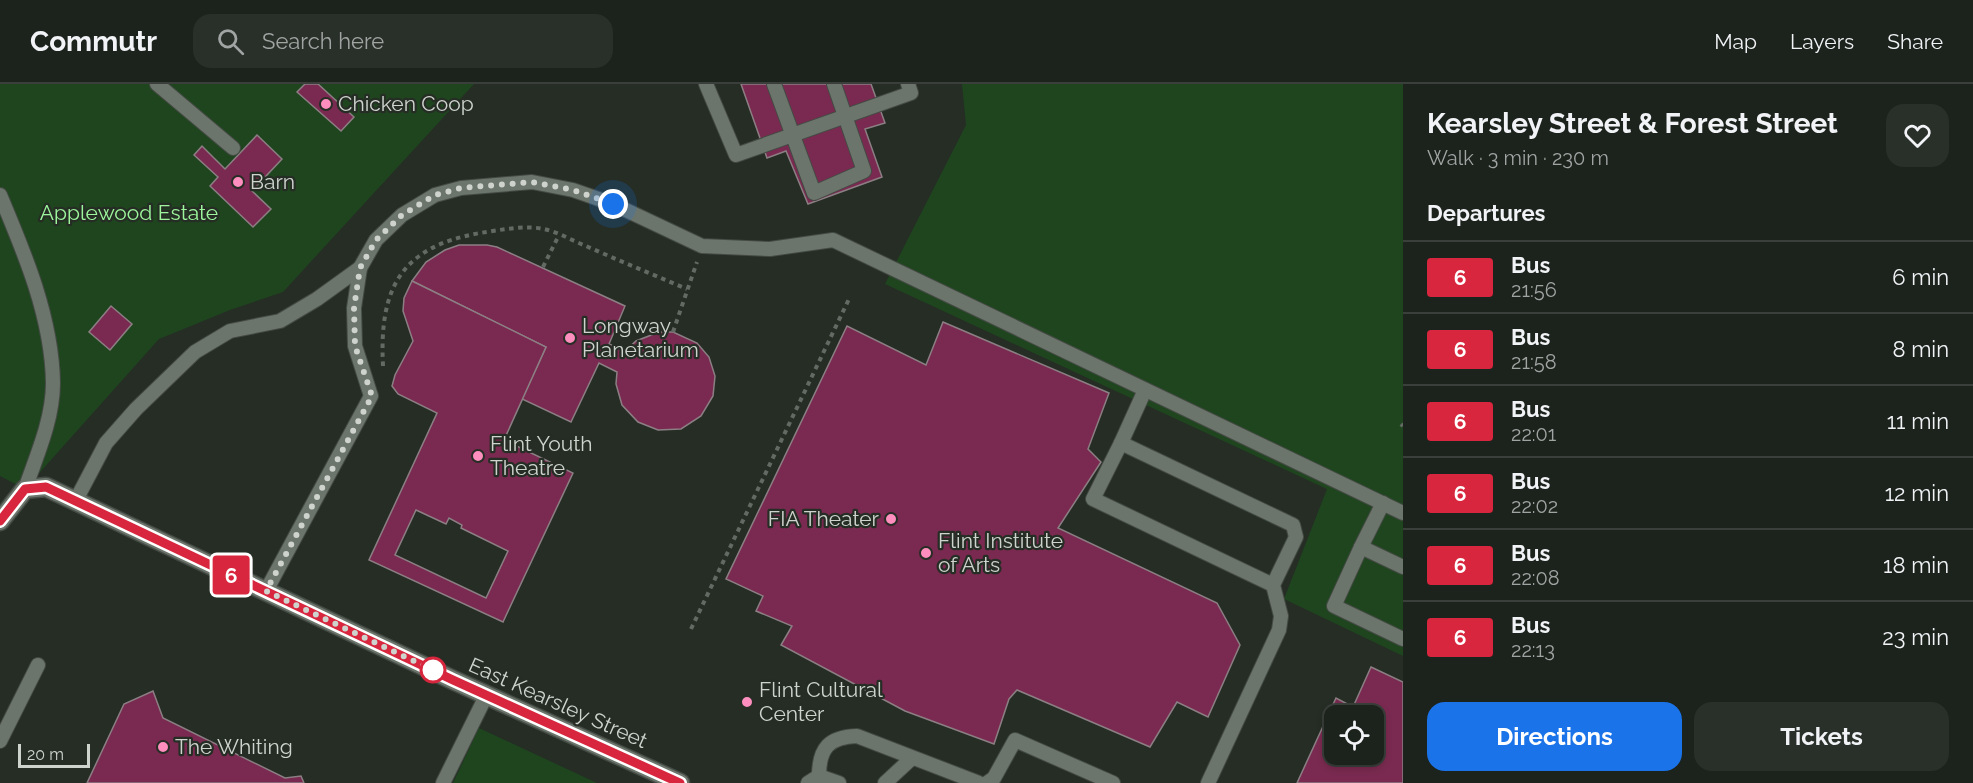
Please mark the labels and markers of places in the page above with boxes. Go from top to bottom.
place label: Chicken Coop [338,91,474,116]
marker: Chicken Coop [319,97,333,111]
place label: Barn [250,169,295,194]
marker: Barn [231,175,245,189]
place label: Longway Planetarium [582,313,699,362]
marker: Longway Planetarium [563,331,577,345]
place label: Flint Youth Theatre [490,431,592,480]
marker: Flint Youth Theatre [471,449,485,463]
place label: FIA Theater [768,506,880,531]
marker: FIA Theater [884,512,898,526]
place label: Flint Institute of Arts [938,528,1063,577]
marker: Flint Institute of Arts [919,546,933,560]
unlabelled marker [420,657,446,683]
place label: Flint Cultural Center [759,677,883,726]
marker: Flint Cultural Center [740,695,754,709]
place label: The Whiting [175,734,293,759]
marker: The Whiting [156,740,170,754]

